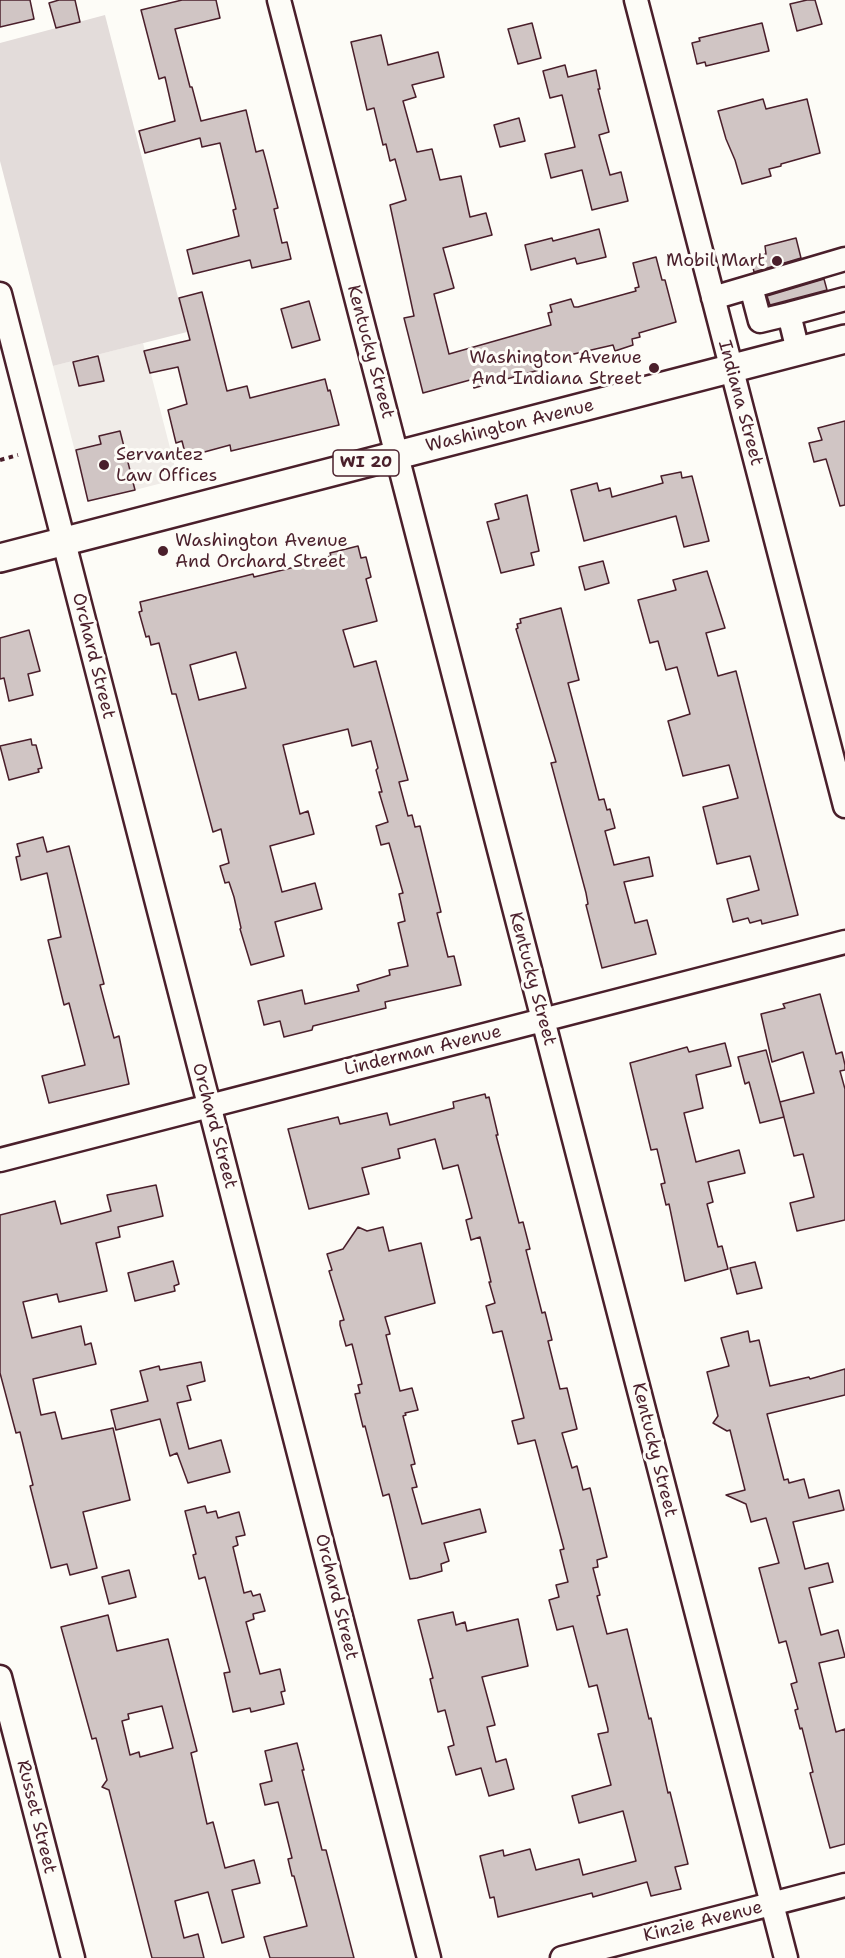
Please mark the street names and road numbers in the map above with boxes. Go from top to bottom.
street label: Kentucky Street [342,283,398,421]
street label: Indiana Street [713,338,767,468]
street label: Washington Avenue [424,395,596,457]
road number: WI 20 [333,450,399,476]
street label: Orchard Street [67,591,119,721]
street label: Kentucky Street [504,910,560,1048]
street label: Linderman Avenue [342,1021,504,1081]
street label: Orchard Street [187,1061,241,1191]
street label: Kentucky Street [627,1381,681,1519]
street label: Orchard Street [310,1532,362,1662]
street label: Russet Street [11,1758,61,1876]
street label: Kinzie Avenue [641,1897,765,1947]

